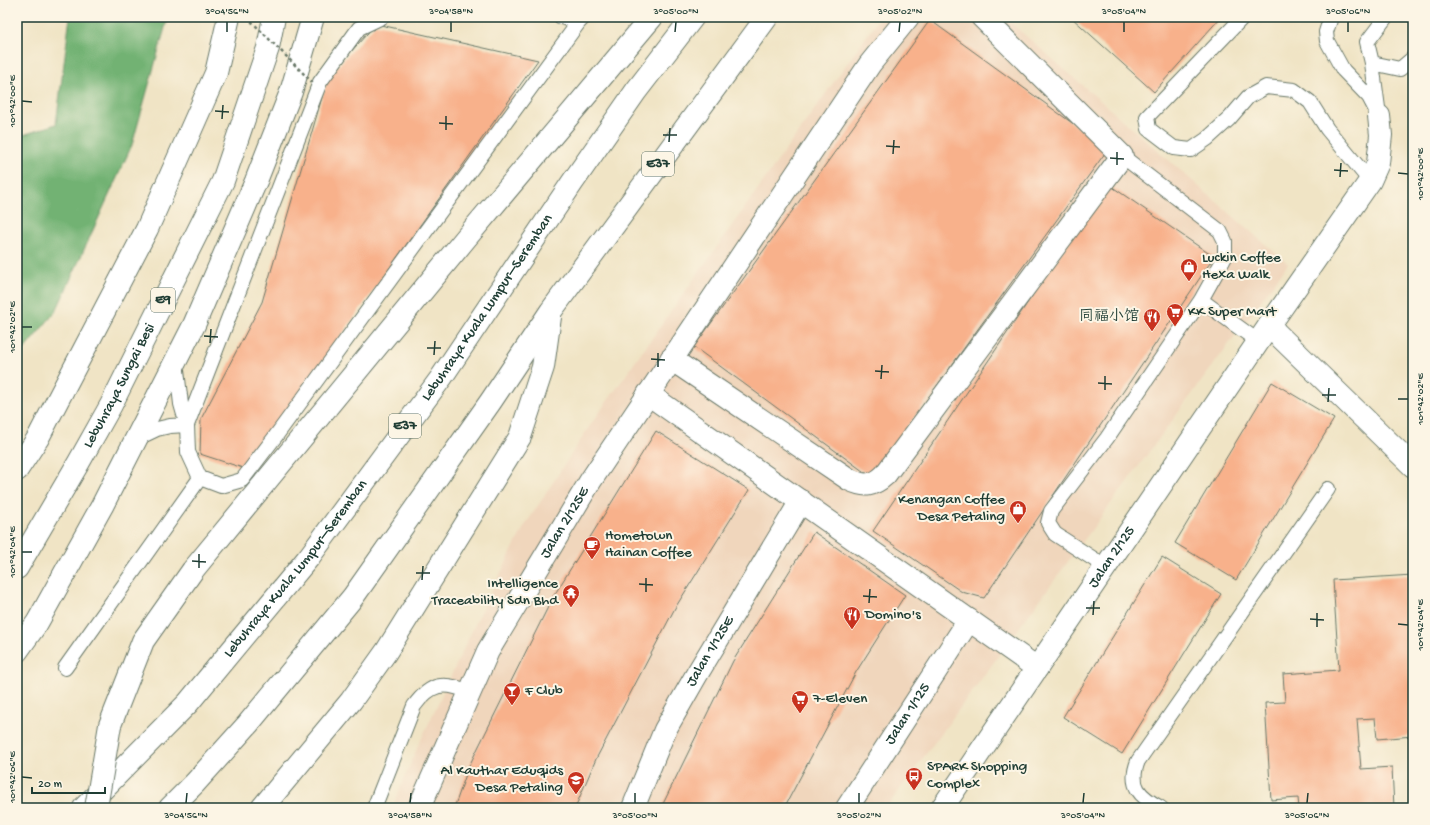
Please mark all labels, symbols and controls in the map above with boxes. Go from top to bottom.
text: 3°04'56"N [204,6,249,18]
text: 3°04'58"N [428,6,473,18]
text: 3°05'00"N [652,6,699,18]
text: 3°05'02"N [877,6,923,18]
text: 3°05'04"N [1101,6,1147,18]
text: 3°05'06"N [1325,6,1371,18]
text: 101°42'00"E [7,74,19,128]
text: 101°42'00"E [1415,147,1427,201]
road number: E37 [642,152,674,176]
street label: Lebuhraya Kuala Lumpur–Seremban [418,211,557,405]
place label: Luckin Coffee Hexa Walk [1202,249,1281,284]
shop icon: Luckin Coffee Hexa Walk [1179,257,1199,282]
road number: E9 [151,288,175,312]
text: 101°42'02"E [7,301,19,354]
supermarket icon: KK Super Mart [1165,302,1185,327]
place label: KK Super Mart [1188,303,1278,321]
place label: 同福小馆 [1079,307,1139,326]
restaurant icon: 同福小馆 [1142,307,1162,332]
street label: Lebuhraya Sungai Besi [80,321,159,452]
text: 101°42'02"E [1415,373,1427,426]
road number: E37 [389,414,421,438]
street label: Lebuhraya Kuala Lumpur–Seremban [220,476,372,662]
street label: Jalan 2/125E [537,483,594,562]
place label: Kenangan Coffee Desa Petaling [898,491,1005,526]
shop icon: Kenangan Coffee Desa Petaling [1008,499,1028,524]
street label: Jalan 2/125 [1085,523,1140,592]
text: 101°42'04"E [7,526,19,579]
place label: Hometown Hainan Coffee [605,527,692,562]
cafe icon: Hometown Hainan Coffee [582,535,602,560]
place label: Intelligence Traceability Sdn Bhd [431,575,559,610]
temple icon: Intelligence Traceability Sdn Bhd [561,583,581,608]
text: 101°42'04"E [1415,599,1427,652]
restaurant icon: Domino's [842,605,862,630]
place label: Domino's [864,606,921,624]
street label: Jalan 1/125E [683,613,739,690]
street label: Jalan 1/125 [881,680,935,748]
bar icon: F Club [502,681,522,706]
place label: F Club [524,682,563,700]
supermarket icon: 7-Eleven [790,689,810,714]
place label: 7-Eleven [812,690,867,708]
text: 101°42'06"E [7,750,19,804]
place label: SPARK Shopping Complex [927,758,1027,793]
place label: Al Kauthar Eduqids Desa Petaling [441,762,563,797]
bus stop icon: SPARK Shopping Complex [904,766,924,791]
scale bar [32,769,105,795]
school or university icon: Al Kauthar Eduqids Desa Petaling [566,770,586,795]
text: 20 m [38,778,63,792]
text: 3°04'56"N [163,810,208,822]
text: 3°04'58"N [387,810,432,822]
text: 3°05'00"N [611,810,658,822]
text: 3°05'02"N [836,810,882,822]
text: 3°05'04"N [1060,810,1106,822]
text: 3°05'06"N [1284,810,1330,822]

